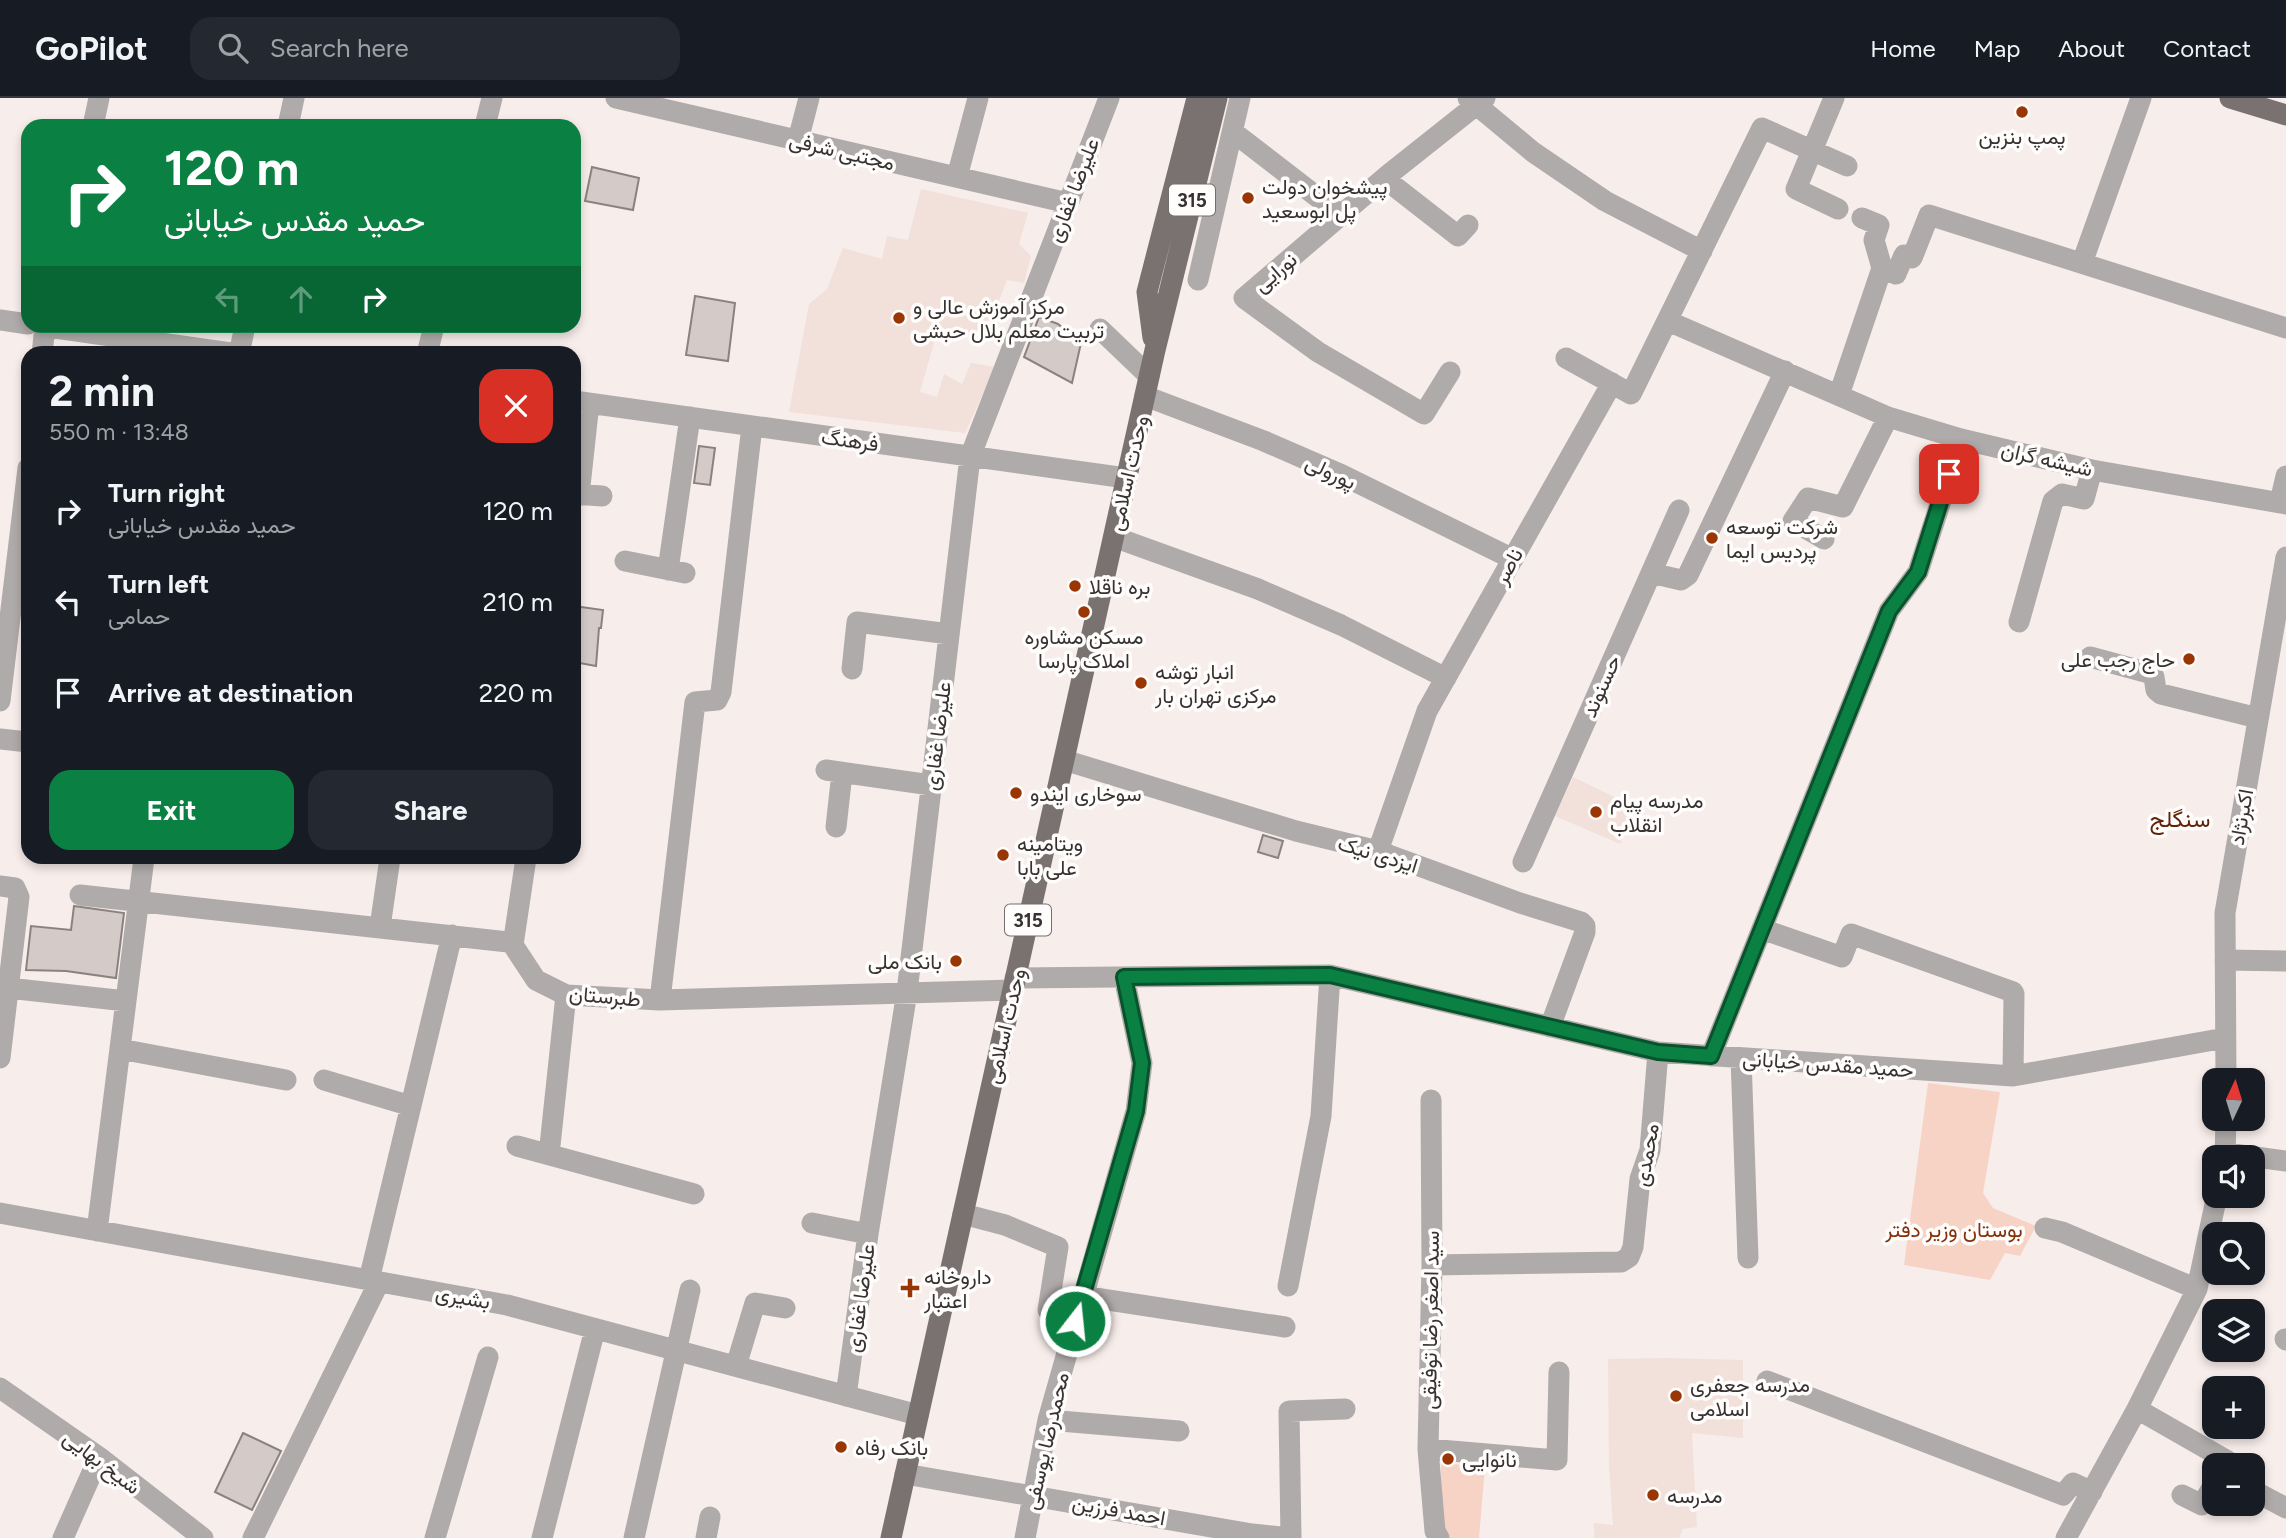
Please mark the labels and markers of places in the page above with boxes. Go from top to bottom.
marker: پمپ بنزین [2014,104,2030,120]
place label: پمپ بنزین [1978,124,2066,151]
place label: پیشخوان دولت پل ابوسعید [1262,174,1387,225]
marker: پیشخوان دولت پل ابوسعید [1240,190,1256,206]
place label: مرکز آموزش عالی و تربیت معلم بلال حبشی [913,294,1104,345]
marker: مرکز آموزش عالی و تربیت معلم بلال حبشی [891,310,907,326]
pin [1919,444,1979,504]
place label: شرکت توسعه پردیس ایما [1726,514,1838,565]
marker: شرکت توسعه پردیس ایما [1704,530,1720,546]
place label: بره ناقلا [1089,574,1150,600]
marker: بره ناقلا [1067,578,1083,594]
marker: مسکن مشاوره املاک پارسا [1076,604,1092,620]
place label: مسکن مشاوره املاک پارسا [1024,624,1144,675]
place label: حاج رجب علی [2061,647,2175,674]
marker: حاج رجب علی [2181,651,2197,667]
place label: انبار توشه مرکزی تهران بار [1154,659,1277,709]
marker: انبار توشه مرکزی تهران بار [1133,675,1149,691]
place label: سوخاری ایندو [1030,781,1142,807]
marker: سوخاری ایندو [1008,785,1024,801]
place label: مدرسه پیام انقلاب [1610,788,1703,837]
marker: مدرسه پیام انقلاب [1588,804,1604,820]
place label: ویتامینه علی بابا [1017,831,1083,880]
marker: ویتامینه علی بابا [995,847,1011,863]
place label: بانک ملی [868,949,942,974]
marker: بانک ملی [948,953,964,969]
place label: داروخانه اعتبار [923,1264,992,1314]
marker: داروخانه اعتبار [902,1280,918,1296]
place label: مدرسه جعفری اسلامی [1690,1372,1810,1421]
marker: مدرسه جعفری اسلامی [1668,1388,1684,1404]
place label: بانک رفاه [855,1435,928,1461]
marker: بانک رفاه [833,1439,849,1455]
place label: نانوایی [1462,1447,1517,1473]
marker: نانوایی [1440,1451,1456,1467]
place label: مدرسه [1667,1483,1722,1509]
marker: مدرسه [1645,1487,1661,1503]

